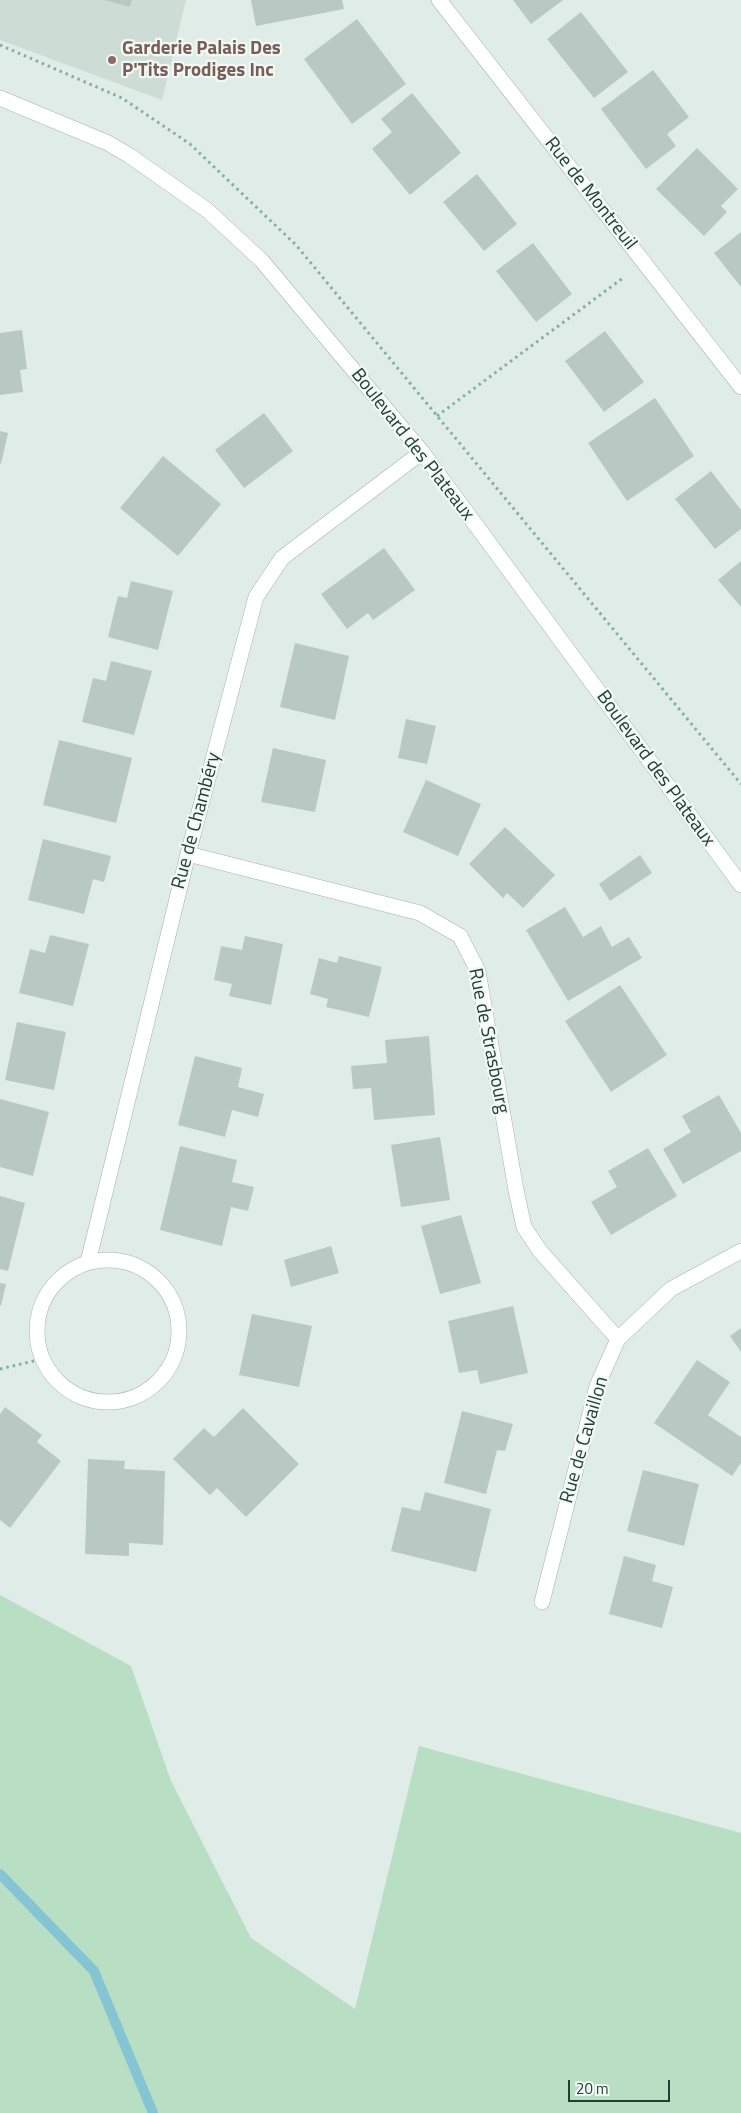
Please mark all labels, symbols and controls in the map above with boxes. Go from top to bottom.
place label: Garderie Palais Des P'Tits Prodiges Inc [122,38,281,82]
marker: Garderie Palais Des P'Tits Prodiges Inc [106,54,118,66]
street label: Rue de Montreuil [539,133,641,255]
street label: Boulevard des Plateaux [345,364,479,526]
street label: Boulevard des Plateaux [591,687,719,851]
street label: Rue de Chambéry [168,750,226,892]
street label: Rue de Strasbourg [463,966,513,1116]
street label: Rue de Cavaillon [556,1374,614,1506]
scale bar [571,2070,674,2102]
text: 20 m [576,2077,609,2100]

